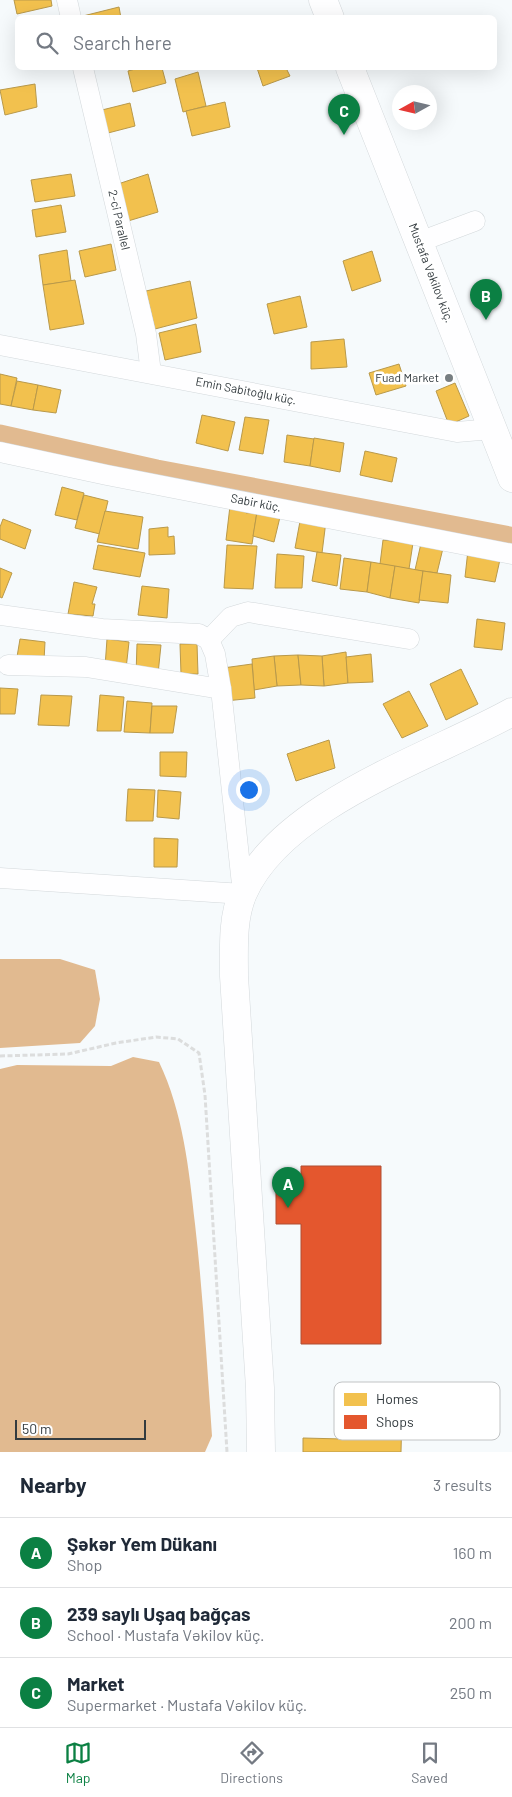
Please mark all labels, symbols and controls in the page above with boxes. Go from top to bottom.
search box [15,15,497,70]
icon: search [33,29,61,57]
text: Search here [73,31,172,54]
north arrow [392,85,437,130]
pin: C [328,94,360,135]
street label: 2-ci Parallel [106,188,134,251]
street label: Mustafa Vəkilov küç. [407,221,457,324]
pin: B [470,279,502,320]
place label: Fuad Market [375,370,439,384]
marker: Fuad Market [443,372,455,384]
street label: Emin Sabitoğlu küç. [195,373,298,407]
street label: Sabir küç. [230,490,283,514]
your location [236,777,262,803]
pin: A [272,1167,304,1208]
legend [334,1382,500,1440]
text: Homes [376,1390,419,1407]
text: Shops [376,1413,414,1430]
scale bar [15,1417,146,1440]
text: 50 m [22,1420,51,1437]
text: Nearby [20,1472,86,1497]
text: 3 results [433,1475,492,1494]
text: Şəkər Yem Dükanı [67,1532,217,1555]
text: A [31,1543,41,1562]
text: 160 m [453,1543,492,1562]
text: Shop [67,1555,102,1574]
text: 239 saylı Uşaq bağças [67,1602,251,1625]
text: B [31,1613,41,1632]
text: 200 m [449,1613,492,1632]
text: School · Mustafa Vəkilov küç. [67,1625,264,1644]
text: Market [67,1672,125,1695]
text: C [31,1683,41,1702]
text: 250 m [450,1683,492,1702]
text: Supermarket · Mustafa Vəkilov küç. [67,1695,307,1714]
tab: Map [64,1739,92,1786]
tab: Directions [220,1739,283,1786]
tab: Saved [411,1739,448,1786]

